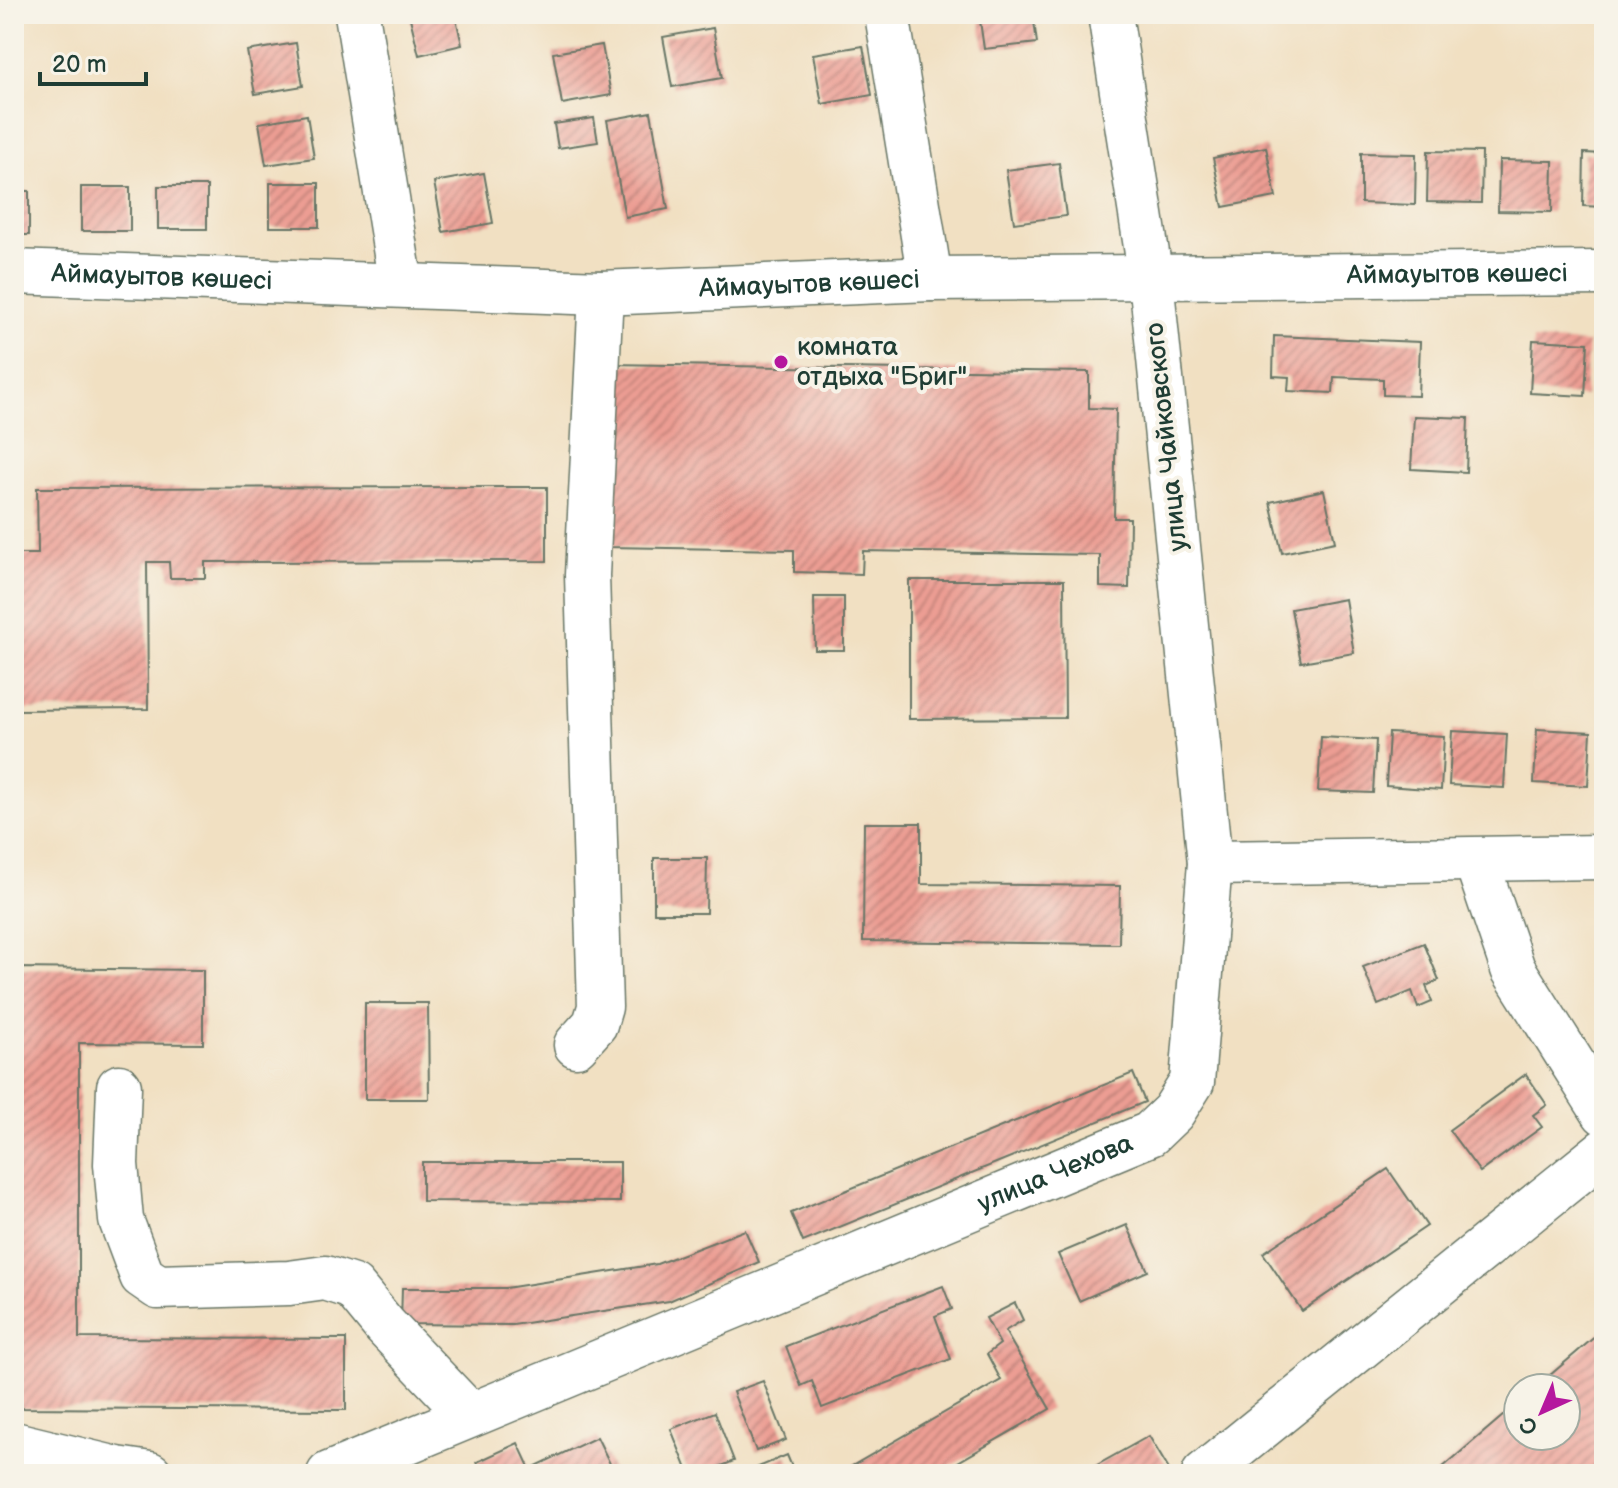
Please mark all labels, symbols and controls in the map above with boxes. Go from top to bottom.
scale bar [40,36,146,86]
text: 20 m [52,50,107,79]
street label: Аймауытов көшесі [50,258,273,297]
street label: Аймауытов көшесі [1346,258,1568,291]
street label: Аймауытов көшесі [697,264,921,304]
street label: улица Чайковского [1140,321,1194,553]
place label: комната отдыха "Бриг" [797,332,967,393]
marker: комната отдыха "Бриг" [772,353,790,371]
street label: улица Чехова [973,1127,1137,1219]
north arrow [1502,1372,1582,1452]
text: С [1514,1410,1544,1440]

